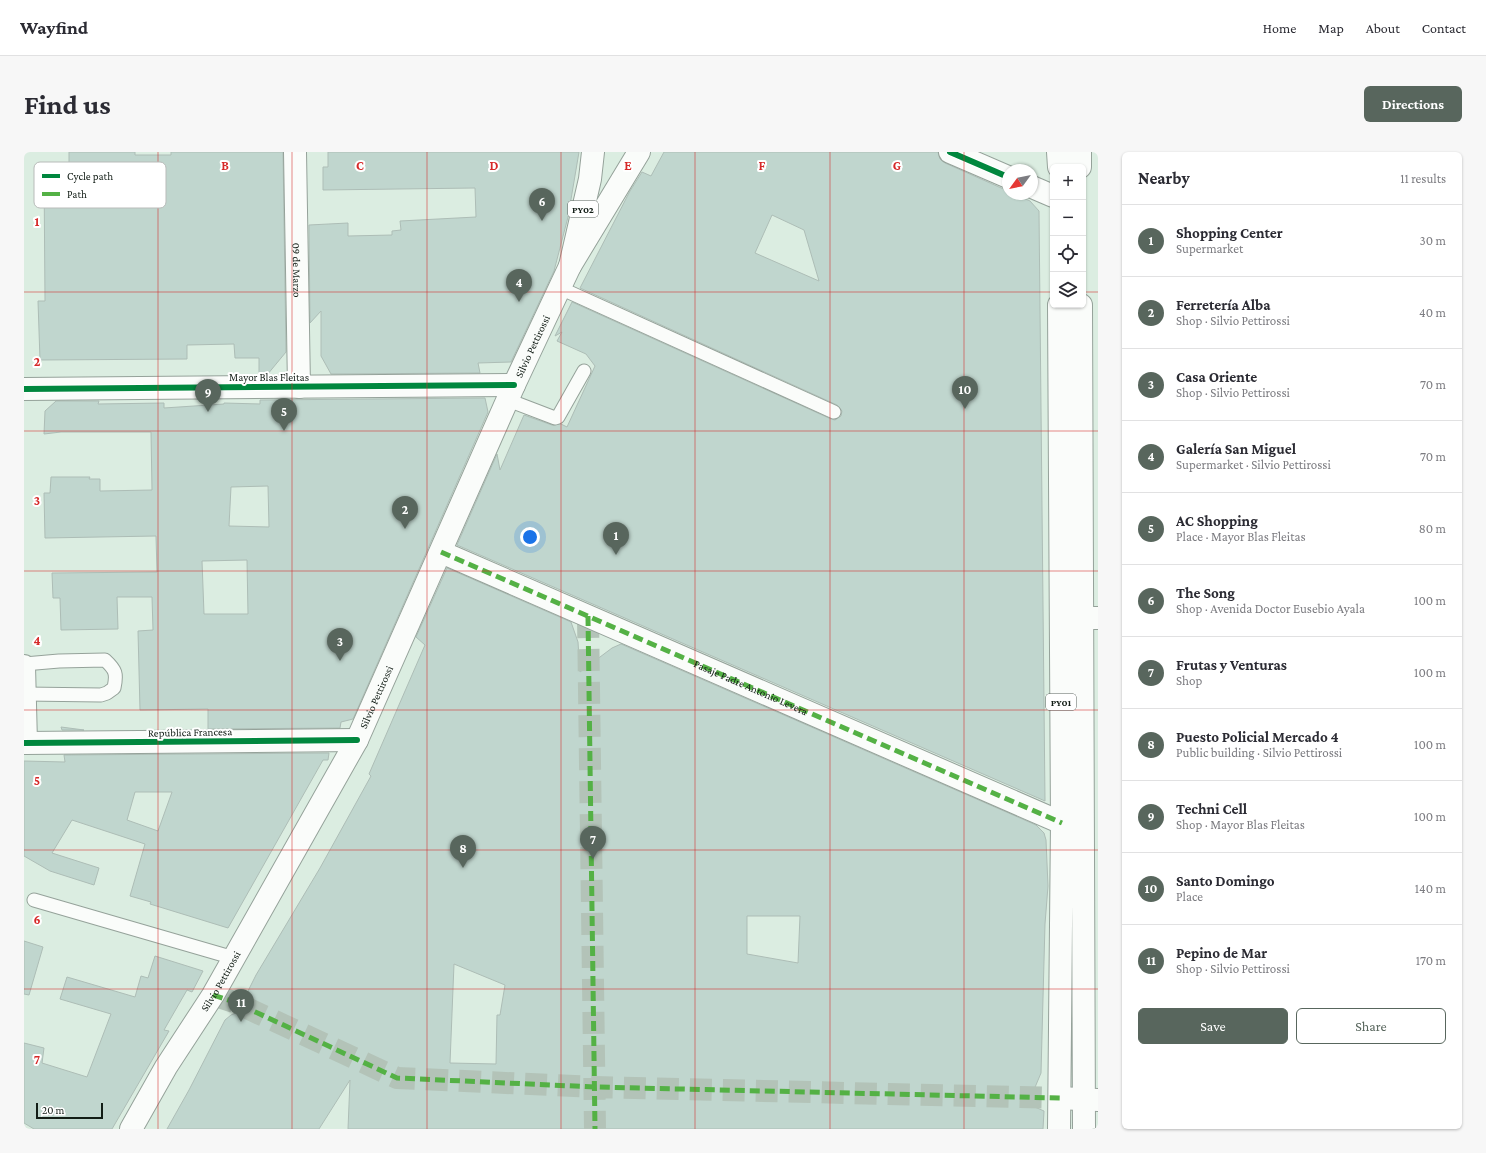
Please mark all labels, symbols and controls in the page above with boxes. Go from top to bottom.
text: Wayfind [20,17,88,38]
text: Home [1263,20,1296,36]
text: Map [1318,20,1344,36]
text: About [1366,20,1400,36]
text: Contact [1422,20,1466,36]
button: Directions [1364,86,1462,122]
text: Find us [24,89,111,120]
text: B [221,158,229,173]
text: C [356,158,364,173]
text: D [490,158,499,173]
text: E [624,158,632,173]
text: F [759,158,766,173]
text: G [893,158,901,173]
legend [34,162,166,208]
north arrow [1002,164,1038,200]
map controls [1050,164,1086,308]
button: + [1050,164,1086,200]
text: Nearby [1138,169,1190,188]
text: Cycle path [67,170,113,183]
text: 11 results [1400,171,1446,186]
text: Path [67,188,87,200]
pin: 6 [529,188,555,221]
button: − [1050,200,1086,236]
road number: PY02 [568,201,598,217]
text: 1 [35,214,40,229]
text: Shopping Center [1176,225,1283,241]
text: 1 [1149,233,1153,248]
text: 30 m [1420,233,1446,248]
button: locate [1050,236,1086,272]
text: Supermarket [1176,241,1243,256]
street label: 09 de Marzo [291,242,303,298]
pin: 4 [506,269,532,302]
button: layers [1050,272,1086,308]
text: Ferretería Alba [1176,297,1270,313]
text: 2 [1148,305,1154,320]
text: 40 m [1419,305,1446,320]
street label: Silvio Pettirossi [512,313,552,379]
text: Shop · Silvio Pettirossi [1176,313,1290,328]
text: 2 [34,354,41,369]
text: Casa Oriente [1176,369,1257,385]
street label: Mayor Blas Fleitas [229,371,309,384]
pin: 10 [952,376,978,409]
text: 3 [1148,377,1154,392]
text: 70 m [1420,377,1446,392]
pin: 9 [195,379,221,412]
text: Shop · Silvio Pettirossi [1176,385,1290,400]
pin: 5 [271,398,297,431]
text: Galería San Miguel [1176,441,1296,457]
text: 4 [1147,449,1155,464]
text: 70 m [1420,449,1446,464]
text: Supermarket · Silvio Pettirossi [1176,457,1331,472]
text: 3 [34,493,40,508]
pin: 2 [392,496,418,529]
text: AC Shopping [1176,513,1258,529]
text: 5 [1148,521,1154,536]
text: 80 m [1419,521,1446,536]
pin: 1 [603,522,629,555]
your location [520,527,540,547]
text: Place · Mayor Blas Fleitas [1176,529,1306,544]
text: The Song [1176,585,1235,601]
text: 6 [1147,593,1155,608]
text: 100 m [1414,593,1446,608]
text: Shop · Avenida Doctor Eusebio Ayala [1176,601,1365,616]
pin: 3 [327,628,353,661]
text: 4 [33,633,41,648]
street label: Pasaje Padre Antonio Levera [692,657,809,717]
text: Frutas y Venturas [1176,657,1287,673]
street label: Silvio Pettirossi [357,664,395,730]
text: 7 [1148,665,1154,680]
text: 100 m [1414,665,1446,680]
text: Shop [1176,673,1202,688]
road number: PY01 [1046,694,1076,710]
street label: República Francesa [148,725,232,740]
text: Puesto Policial Mercado 4 [1176,729,1339,745]
text: 8 [1147,737,1155,752]
text: 100 m [1414,737,1446,752]
text: Public building · Silvio Pettirossi [1176,745,1342,760]
text: 5 [34,773,40,788]
text: Techni Cell [1176,801,1247,817]
text: 9 [1147,809,1155,824]
text: 100 m [1414,809,1446,824]
text: Shop · Mayor Blas Fleitas [1176,817,1305,832]
pin: 7 [580,826,606,859]
pin: 8 [450,835,476,868]
text: Santo Domingo [1176,873,1274,889]
text: 10 [1145,881,1157,896]
text: 140 m [1415,881,1446,896]
text: Place [1176,889,1203,904]
text: 6 [33,912,41,927]
text: Pepino de Mar [1176,945,1267,961]
street label: Silvio Pettirossi [198,949,243,1013]
text: 11 [1146,953,1156,968]
text: 170 m [1416,953,1446,968]
text: Shop · Silvio Pettirossi [1176,961,1290,976]
pin: 11 [228,989,254,1022]
button: Save [1138,1008,1288,1044]
button: Share [1296,1008,1446,1044]
text: 7 [34,1052,40,1067]
scale bar [36,1101,103,1120]
text: 20 m [42,1104,64,1116]

